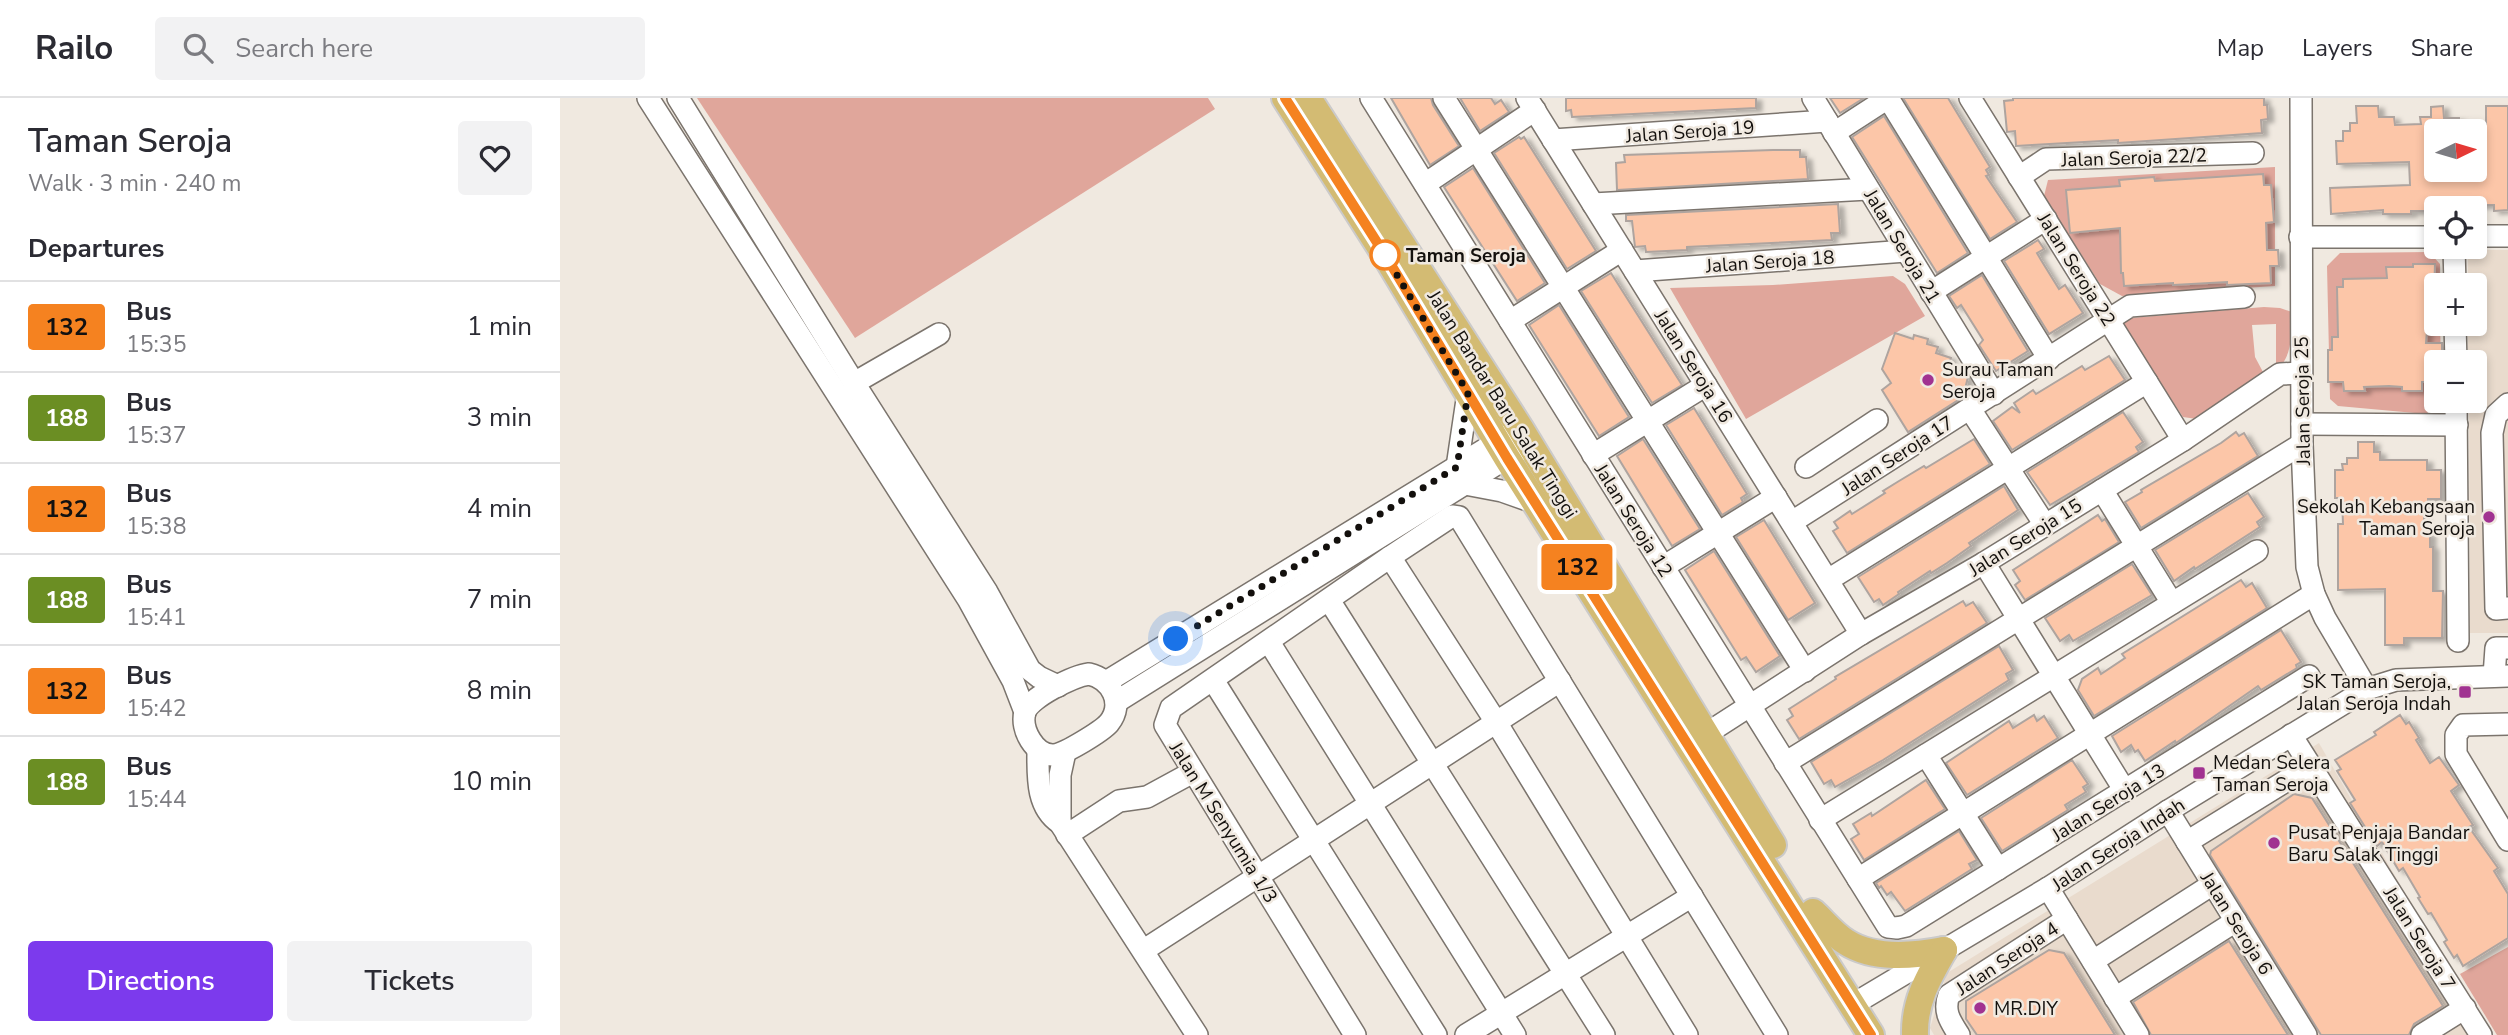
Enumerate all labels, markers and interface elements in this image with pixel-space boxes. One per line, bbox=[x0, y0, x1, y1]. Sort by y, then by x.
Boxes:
search box bbox=[155, 17, 645, 80]
text: Railo bbox=[35, 26, 113, 71]
icon: search bbox=[179, 29, 217, 67]
text: Search here bbox=[235, 31, 373, 66]
text: Map bbox=[2217, 32, 2264, 64]
text: Layers bbox=[2302, 32, 2373, 64]
text: Share bbox=[2411, 32, 2473, 64]
street label: Jalan Seroja 19 bbox=[1624, 115, 1755, 150]
text: Taman Seroja bbox=[28, 119, 232, 164]
north arrow bbox=[2424, 119, 2487, 182]
map controls bbox=[2424, 119, 2487, 413]
button: heart bbox=[458, 121, 532, 195]
street label: Jalan Seroja 22/2 bbox=[2060, 142, 2207, 174]
text: Walk · 3 min · 240 m bbox=[28, 168, 241, 199]
street label: Jalan Seroja 21 bbox=[1857, 184, 1946, 308]
button: locate bbox=[2424, 196, 2487, 259]
street label: Jalan Seroja 22 bbox=[2030, 207, 2121, 331]
text: Departures bbox=[28, 231, 164, 266]
marker: Taman Seroja bbox=[1370, 240, 1400, 270]
place label: Taman Seroja bbox=[1406, 243, 1526, 269]
street label: Jalan Seroja 18 bbox=[1704, 245, 1835, 280]
button: + bbox=[2424, 273, 2487, 336]
street label: Jalan Bandar Baru Salak Tinggi bbox=[1421, 285, 1583, 524]
text: Bus bbox=[126, 294, 172, 329]
street label: Jalan Seroja 16 bbox=[1647, 304, 1738, 428]
text: 1 min bbox=[467, 309, 532, 344]
text: 132 bbox=[45, 311, 88, 343]
text: 15:35 bbox=[126, 329, 186, 360]
street label: Jalan Seroja 25 bbox=[2289, 336, 2317, 467]
button: − bbox=[2424, 350, 2487, 413]
place label: Surau Taman Seroja bbox=[1942, 357, 2054, 405]
marker: Surau Taman Seroja bbox=[1920, 372, 1936, 388]
text: Bus bbox=[126, 385, 172, 420]
text: 3 min bbox=[467, 400, 532, 435]
text: 188 bbox=[45, 402, 88, 434]
street label: Jalan Seroja 17 bbox=[1836, 410, 1959, 502]
text: 15:37 bbox=[126, 420, 186, 451]
street label: Jalan Seroja 12 bbox=[1587, 458, 1678, 582]
text: Bus bbox=[126, 476, 172, 511]
text: 4 min bbox=[467, 491, 532, 526]
text: 132 bbox=[45, 493, 88, 525]
street label: Jalan Seroja 15 bbox=[1963, 493, 2087, 584]
place label: Sekolah Kebangsaan Taman Seroja bbox=[2297, 494, 2475, 542]
marker: Sekolah Kebangsaan Taman Seroja bbox=[2481, 509, 2497, 525]
text: 15:38 bbox=[126, 511, 186, 542]
line badge: 132 bbox=[1537, 544, 1617, 590]
text: 132 bbox=[1555, 551, 1599, 583]
text: Bus bbox=[126, 567, 172, 602]
text: 7 min bbox=[467, 582, 532, 617]
text: 188 bbox=[45, 584, 88, 616]
text: 15:41 bbox=[126, 602, 186, 633]
your location bbox=[1158, 621, 1193, 656]
text: Bus bbox=[126, 658, 172, 693]
place label: SK Taman Seroja, Jalan Seroja Indah bbox=[2296, 669, 2451, 717]
text: 8 min bbox=[467, 673, 532, 708]
text: 132 bbox=[45, 675, 88, 707]
marker: SK Taman Seroja, Jalan Seroja Indah bbox=[2457, 684, 2473, 700]
text: 15:42 bbox=[126, 693, 186, 724]
street label: Jalan M Senyumia 1/3 bbox=[1162, 736, 1283, 908]
text: Bus bbox=[126, 749, 172, 784]
place label: Medan Selera Taman Seroja bbox=[2213, 750, 2330, 798]
street label: Jalan Seroja 13 bbox=[2046, 758, 2170, 849]
text: 10 min bbox=[451, 764, 532, 799]
marker: Medan Selera Taman Seroja bbox=[2191, 765, 2207, 781]
text: 188 bbox=[45, 766, 88, 798]
text: 15:44 bbox=[126, 784, 186, 815]
street label: Jalan Seroja Indah bbox=[2046, 792, 2190, 898]
place label: Pusat Penjaja Bandar Baru Salak Tinggi bbox=[2288, 820, 2470, 868]
marker: Pusat Penjaja Bandar Baru Salak Tinggi bbox=[2266, 835, 2282, 851]
street label: Jalan Seroja 6 bbox=[2193, 866, 2278, 980]
street label: Jalan Seroja 7 bbox=[2376, 881, 2461, 995]
street label: Jalan Seroja 4 bbox=[1950, 916, 2064, 1002]
button: Directions bbox=[28, 941, 273, 1021]
button: Tickets bbox=[287, 941, 532, 1021]
place label: MR.DIY bbox=[1994, 996, 2058, 1022]
marker: MR.DIY bbox=[1972, 1000, 1988, 1016]

